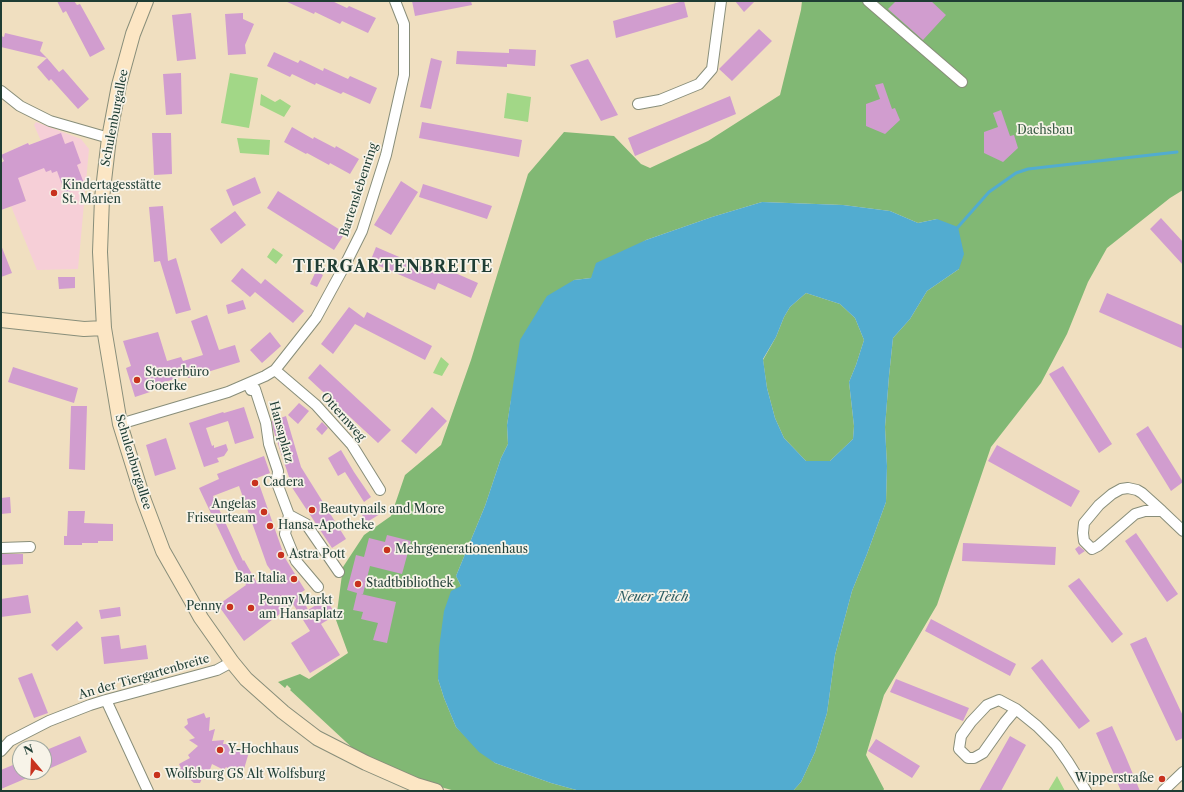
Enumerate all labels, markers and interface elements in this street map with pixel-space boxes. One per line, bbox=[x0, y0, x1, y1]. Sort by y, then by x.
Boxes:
street label: Schulenburgallee bbox=[98, 68, 132, 168]
park label: Dachsbau bbox=[1017, 124, 1073, 138]
street label: Bartenslebenring bbox=[337, 141, 381, 239]
place label: Kindertagesstätte St. Marien bbox=[62, 179, 161, 207]
marker: Kindertagesstätte St. Marien bbox=[49, 188, 59, 198]
district label: TIERGARTENBREITE bbox=[293, 257, 493, 277]
place label: Steuerbüro Goerke bbox=[145, 366, 209, 394]
marker: Steuerbüro Goerke bbox=[132, 375, 142, 385]
street label: Otternweg bbox=[318, 390, 368, 444]
street label: Hansaplatz bbox=[266, 400, 296, 464]
street label: Schulenburgallee bbox=[112, 413, 154, 511]
place label: Cadera bbox=[263, 476, 304, 490]
marker: Cadera bbox=[250, 478, 260, 488]
place label: Angelas Friseurteam bbox=[187, 498, 256, 526]
place label: Beautynails and More bbox=[320, 503, 444, 517]
marker: Beautynails and More bbox=[307, 505, 317, 515]
marker: Angelas Friseurteam bbox=[259, 507, 269, 517]
place label: Hansa-Apotheke bbox=[278, 519, 374, 533]
marker: Hansa-Apotheke bbox=[265, 521, 275, 531]
place label: Mehrgenerationenhaus bbox=[395, 543, 528, 557]
marker: Mehrgenerationenhaus bbox=[382, 545, 392, 555]
place label: Astra Pott bbox=[289, 548, 345, 562]
marker: Astra Pott bbox=[276, 550, 286, 560]
place label: Bar Italia bbox=[235, 572, 286, 586]
marker: Bar Italia bbox=[289, 574, 299, 584]
place label: Stadtbibliothek bbox=[366, 577, 453, 591]
marker: Stadtbibliothek bbox=[353, 579, 363, 589]
water label: Neuer Teich bbox=[617, 589, 689, 605]
place label: Penny Markt am Hansaplatz bbox=[259, 594, 343, 622]
place label: Penny bbox=[186, 600, 222, 614]
marker: Penny bbox=[225, 602, 235, 612]
marker: Penny Markt am Hansaplatz bbox=[246, 603, 256, 613]
street label: An der Tiergartenbreite bbox=[77, 651, 211, 703]
north arrow bbox=[12, 740, 52, 780]
text: N bbox=[22, 741, 35, 758]
place label: Y-Hochhaus bbox=[228, 743, 299, 757]
marker: Y-Hochhaus bbox=[215, 745, 225, 755]
place label: Wolfsburg GS Alt Wolfsburg bbox=[165, 768, 325, 782]
marker: Wolfsburg GS Alt Wolfsburg bbox=[152, 770, 162, 780]
place label: Wipperstraße bbox=[1075, 772, 1154, 786]
marker: Wipperstraße bbox=[1157, 774, 1167, 784]

